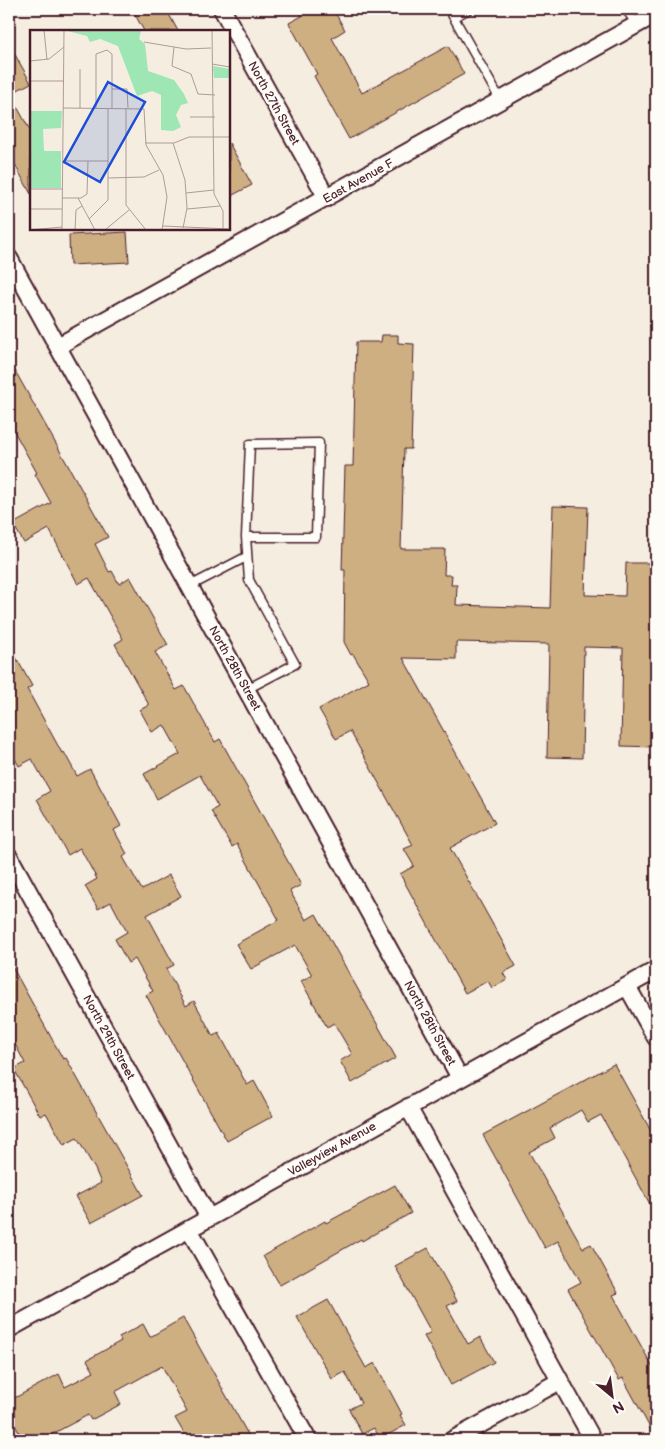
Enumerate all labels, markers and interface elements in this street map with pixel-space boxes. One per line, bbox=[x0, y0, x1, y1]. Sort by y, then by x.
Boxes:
inset map bbox=[30, 30, 230, 230]
street label: North 27th Street bbox=[244, 59, 303, 148]
street label: East Avenue F bbox=[320, 156, 397, 207]
street label: North 28th Street bbox=[205, 623, 264, 713]
street label: North 28th Street bbox=[400, 978, 459, 1068]
street label: North 29th Street bbox=[79, 992, 138, 1082]
street label: Valleyview Avenue bbox=[286, 1119, 379, 1180]
north arrow bbox=[588, 1372, 638, 1422]
text: N bbox=[609, 1397, 627, 1417]

